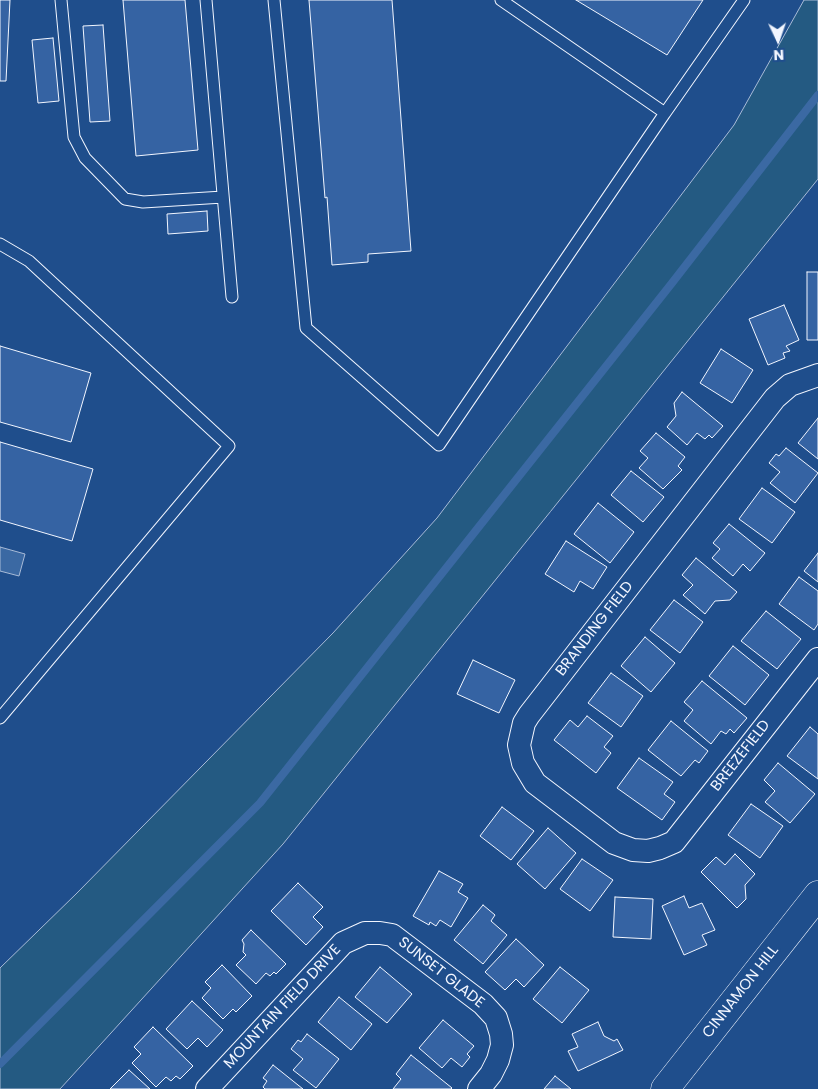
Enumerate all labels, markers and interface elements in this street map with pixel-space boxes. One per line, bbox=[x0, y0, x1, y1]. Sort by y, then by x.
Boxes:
north arrow bbox=[753, 15, 803, 65]
text: N bbox=[773, 45, 785, 65]
street label: BRANDING FIELD bbox=[552, 578, 638, 680]
street label: BREEZEFIELD bbox=[708, 717, 774, 795]
street label: SUNSET GLADE bbox=[394, 934, 488, 1012]
street label: MOUNTAIN FIELD DRIVE bbox=[221, 941, 345, 1073]
street label: CINNAMON HILL bbox=[699, 942, 783, 1042]

